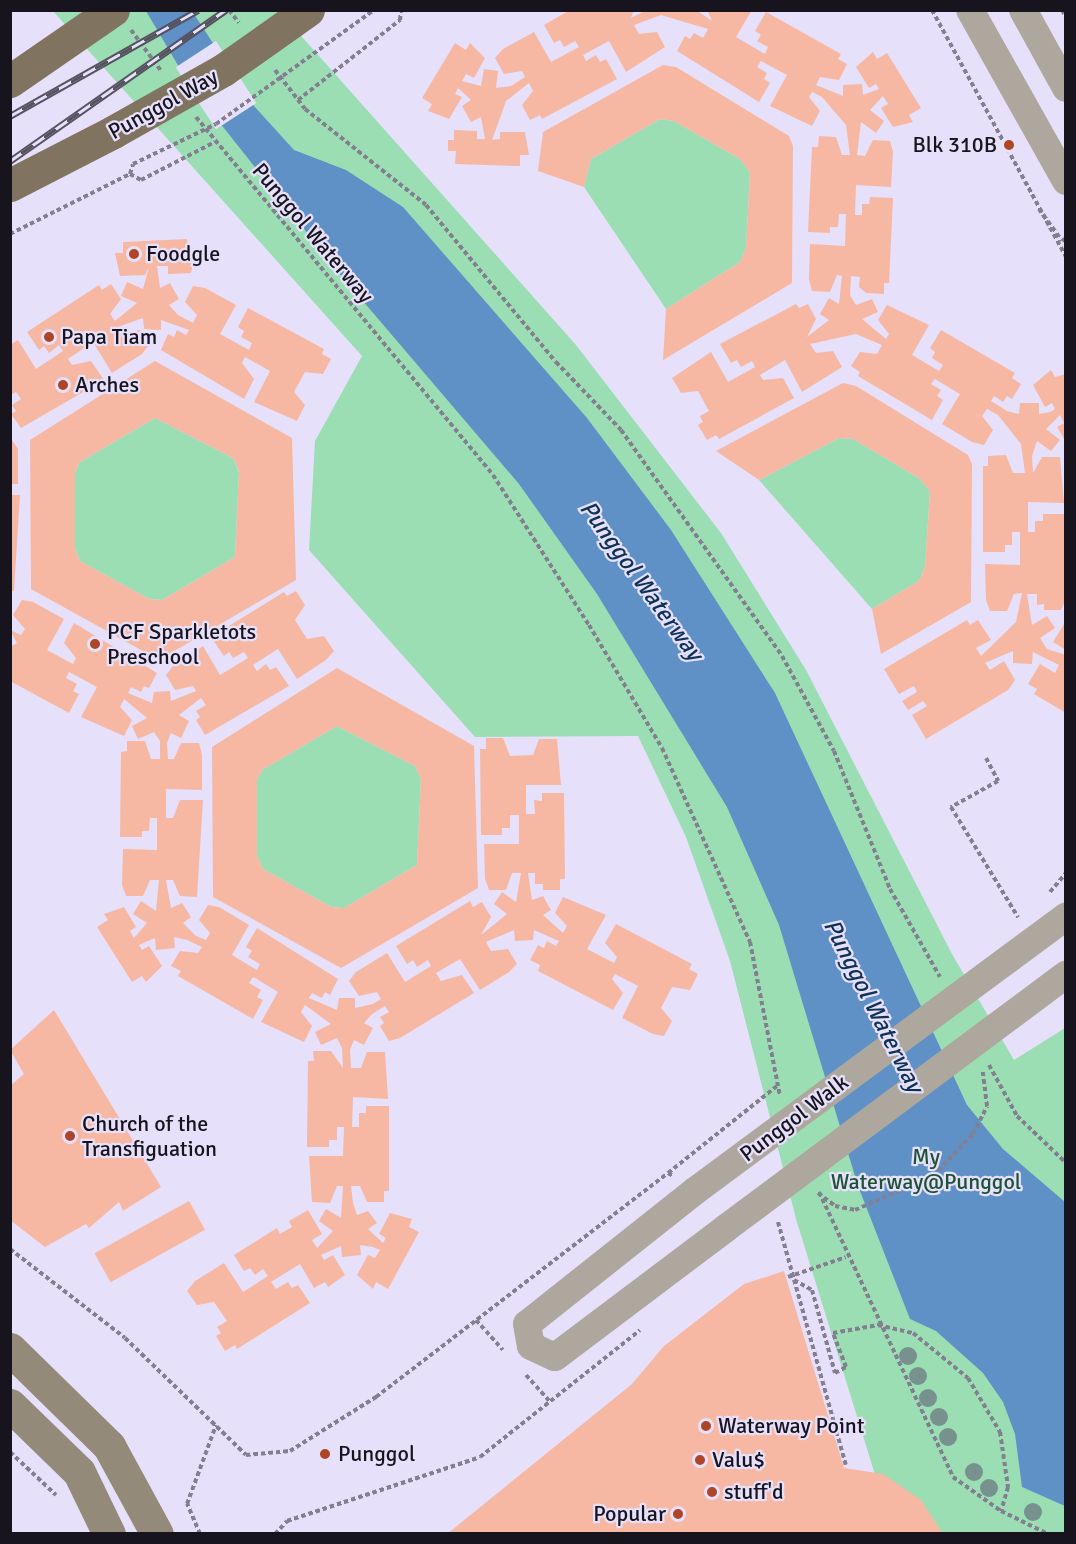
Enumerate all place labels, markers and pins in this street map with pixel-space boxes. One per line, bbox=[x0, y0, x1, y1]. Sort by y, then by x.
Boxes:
place label: Blk 310B bbox=[912, 132, 997, 158]
marker: Blk 310B bbox=[1002, 138, 1016, 152]
place label: Foodgle bbox=[146, 241, 220, 267]
marker: Foodgle bbox=[127, 247, 141, 261]
place label: Papa Tiam bbox=[61, 324, 157, 350]
marker: Papa Tiam bbox=[42, 330, 56, 344]
place label: Arches bbox=[75, 372, 139, 398]
marker: Arches bbox=[56, 378, 70, 392]
place label: PCF Sparkletots Preschool bbox=[107, 618, 256, 670]
marker: PCF Sparkletots Preschool bbox=[88, 637, 102, 651]
place label: Church of the Transfiguation bbox=[82, 1110, 217, 1162]
marker: Church of the Transfiguation bbox=[63, 1129, 77, 1143]
place label: Waterway Point bbox=[718, 1413, 865, 1439]
marker: Waterway Point bbox=[699, 1419, 713, 1433]
place label: Punggol bbox=[338, 1441, 415, 1467]
marker: Punggol bbox=[316, 1445, 334, 1463]
place label: Valu$ bbox=[712, 1447, 765, 1473]
marker: Valu$ bbox=[693, 1453, 707, 1467]
place label: stuff'd bbox=[724, 1479, 784, 1505]
marker: stuff'd bbox=[705, 1485, 719, 1499]
place label: Popular bbox=[593, 1501, 666, 1527]
marker: Popular bbox=[671, 1507, 685, 1521]

